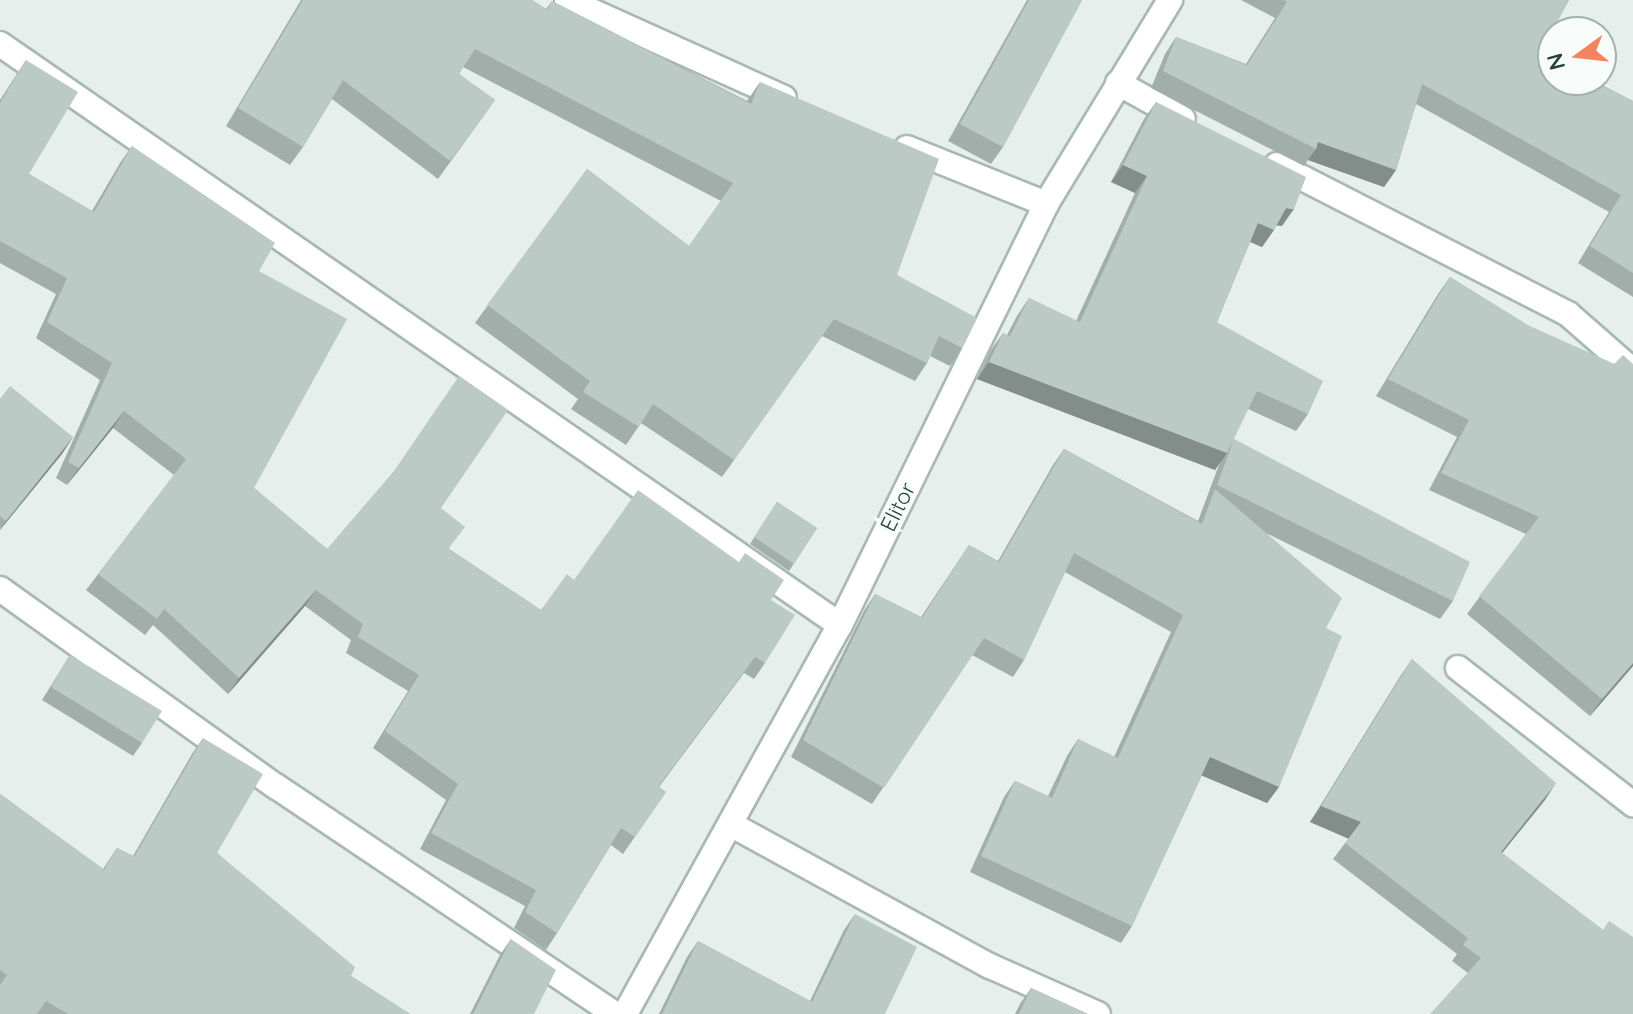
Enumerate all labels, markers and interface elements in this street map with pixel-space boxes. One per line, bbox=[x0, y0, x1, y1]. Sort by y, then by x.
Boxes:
north arrow bbox=[1537, 16, 1617, 96]
text: N bbox=[1540, 50, 1571, 73]
street label: Elitor bbox=[875, 478, 921, 536]

